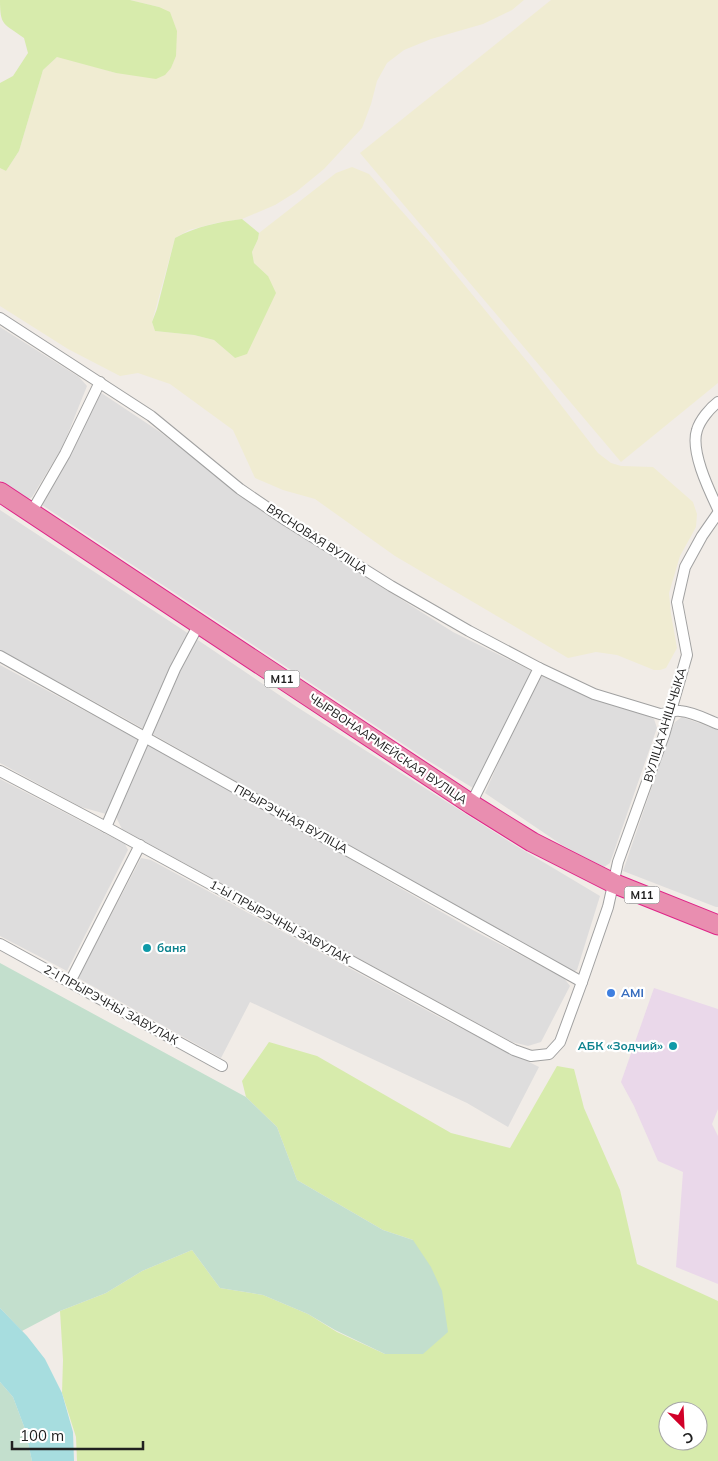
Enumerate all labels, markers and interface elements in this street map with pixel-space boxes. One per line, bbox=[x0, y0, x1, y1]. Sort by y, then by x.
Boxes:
street label: ВЯСНОВАЯ ВУЛІЦА bbox=[264, 500, 371, 577]
street label: ВУЛІЦА АНІШЧЫКА bbox=[640, 666, 689, 784]
road number: М11 bbox=[264, 671, 300, 688]
street label: ЧЫРВОНААРМЕЙСКАЯ ВУЛІЦА bbox=[306, 690, 470, 807]
street label: ПРЫРЭЧНАЯ ВУЛІЦА bbox=[232, 781, 351, 856]
street label: 1-Ы ПРЫРЭЧНЫ ЗАВУЛАК bbox=[207, 877, 353, 967]
road number: М11 bbox=[624, 886, 660, 904]
place label: баня bbox=[157, 940, 186, 955]
marker: баня bbox=[141, 942, 153, 954]
street label: 2-І ПРЫРЭЧНЫ ЗАВУЛАК bbox=[41, 961, 181, 1048]
place label: AMI bbox=[621, 985, 644, 1000]
marker: AMI bbox=[605, 987, 617, 999]
place label: АБК «Зодчий» bbox=[578, 1038, 663, 1053]
marker: АБК «Зодчий» bbox=[667, 1040, 679, 1052]
north arrow bbox=[658, 1401, 708, 1451]
scale bar bbox=[12, 1418, 144, 1450]
text: 100 m bbox=[20, 1426, 64, 1445]
text: С bbox=[680, 1428, 696, 1448]

